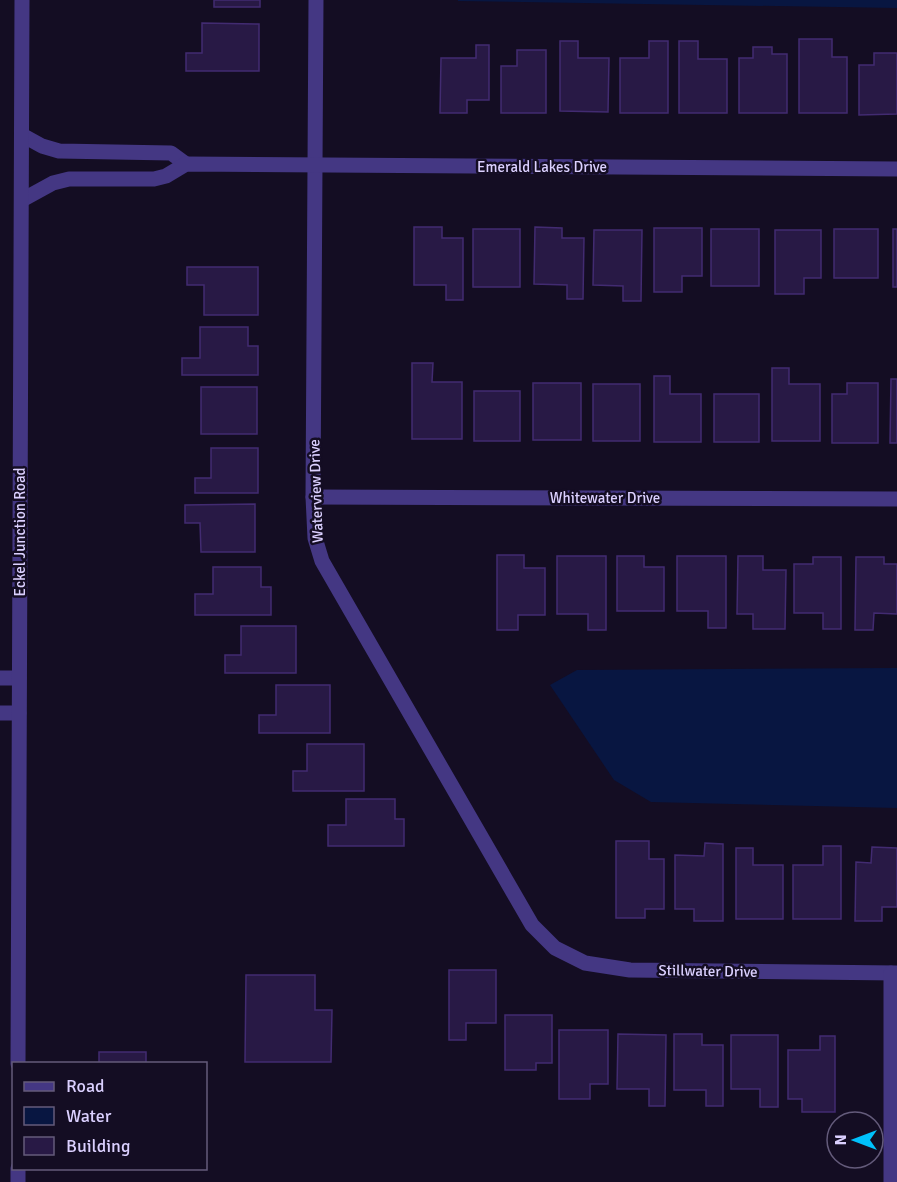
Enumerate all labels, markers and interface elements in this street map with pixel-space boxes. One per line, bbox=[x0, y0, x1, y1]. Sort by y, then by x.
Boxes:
street label: Emerald Lakes Drive bbox=[477, 158, 607, 176]
street label: Waterview Drive bbox=[305, 439, 327, 543]
street label: Eckel Junction Road bbox=[11, 468, 29, 596]
street label: Whitewater Drive bbox=[550, 489, 660, 507]
street label: Stillwater Drive bbox=[658, 961, 758, 981]
legend bbox=[12, 1062, 207, 1170]
text: Road bbox=[66, 1075, 105, 1097]
text: Water bbox=[66, 1105, 112, 1127]
north arrow bbox=[825, 1110, 885, 1170]
text: N bbox=[831, 1134, 851, 1146]
text: Building bbox=[66, 1135, 130, 1157]

